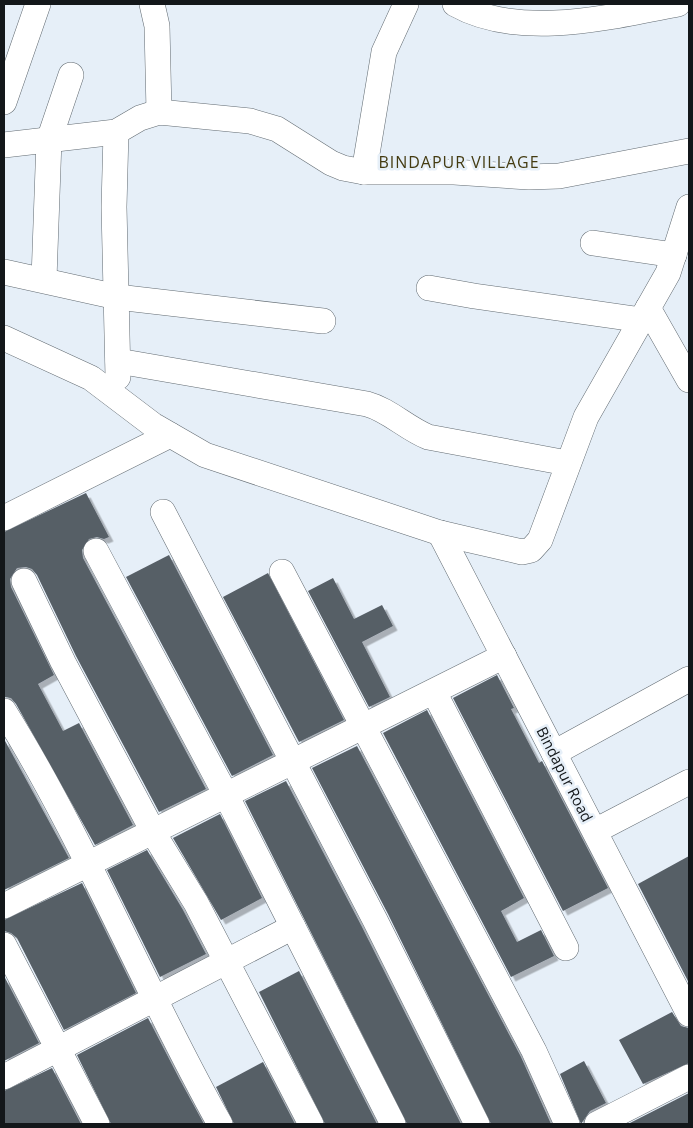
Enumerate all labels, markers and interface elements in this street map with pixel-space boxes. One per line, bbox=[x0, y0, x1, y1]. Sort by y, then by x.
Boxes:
district label: BINDAPUR VILLAGE bbox=[378, 151, 540, 173]
street label: Bindapur Road bbox=[532, 723, 598, 825]

